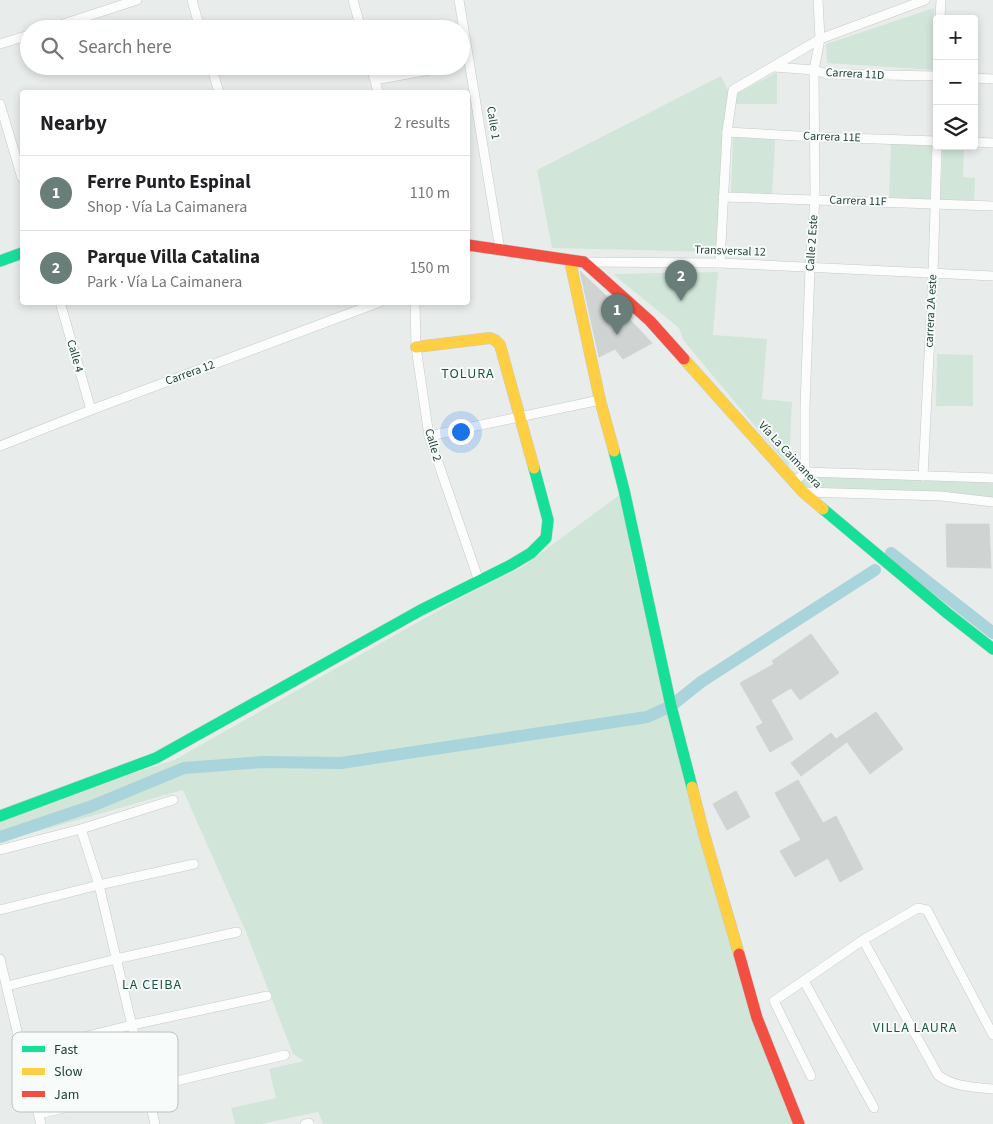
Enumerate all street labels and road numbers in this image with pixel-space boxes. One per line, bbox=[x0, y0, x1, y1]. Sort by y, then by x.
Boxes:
street label: Carrera 11D bbox=[825, 64, 885, 84]
street label: Calle 1 bbox=[482, 105, 504, 141]
street label: Carrera 11E bbox=[803, 127, 861, 147]
street label: Carrera 11F bbox=[829, 192, 887, 210]
street label: Calle 2 Este bbox=[802, 214, 822, 272]
street label: Transversal 12 bbox=[694, 241, 766, 261]
street label: carrera 2A este bbox=[921, 274, 941, 348]
street label: Calle 4 bbox=[62, 338, 88, 374]
street label: Carrera 12 bbox=[163, 356, 217, 390]
street label: Vía La Caimanera bbox=[754, 418, 826, 492]
street label: Calle 2 bbox=[420, 427, 446, 463]

